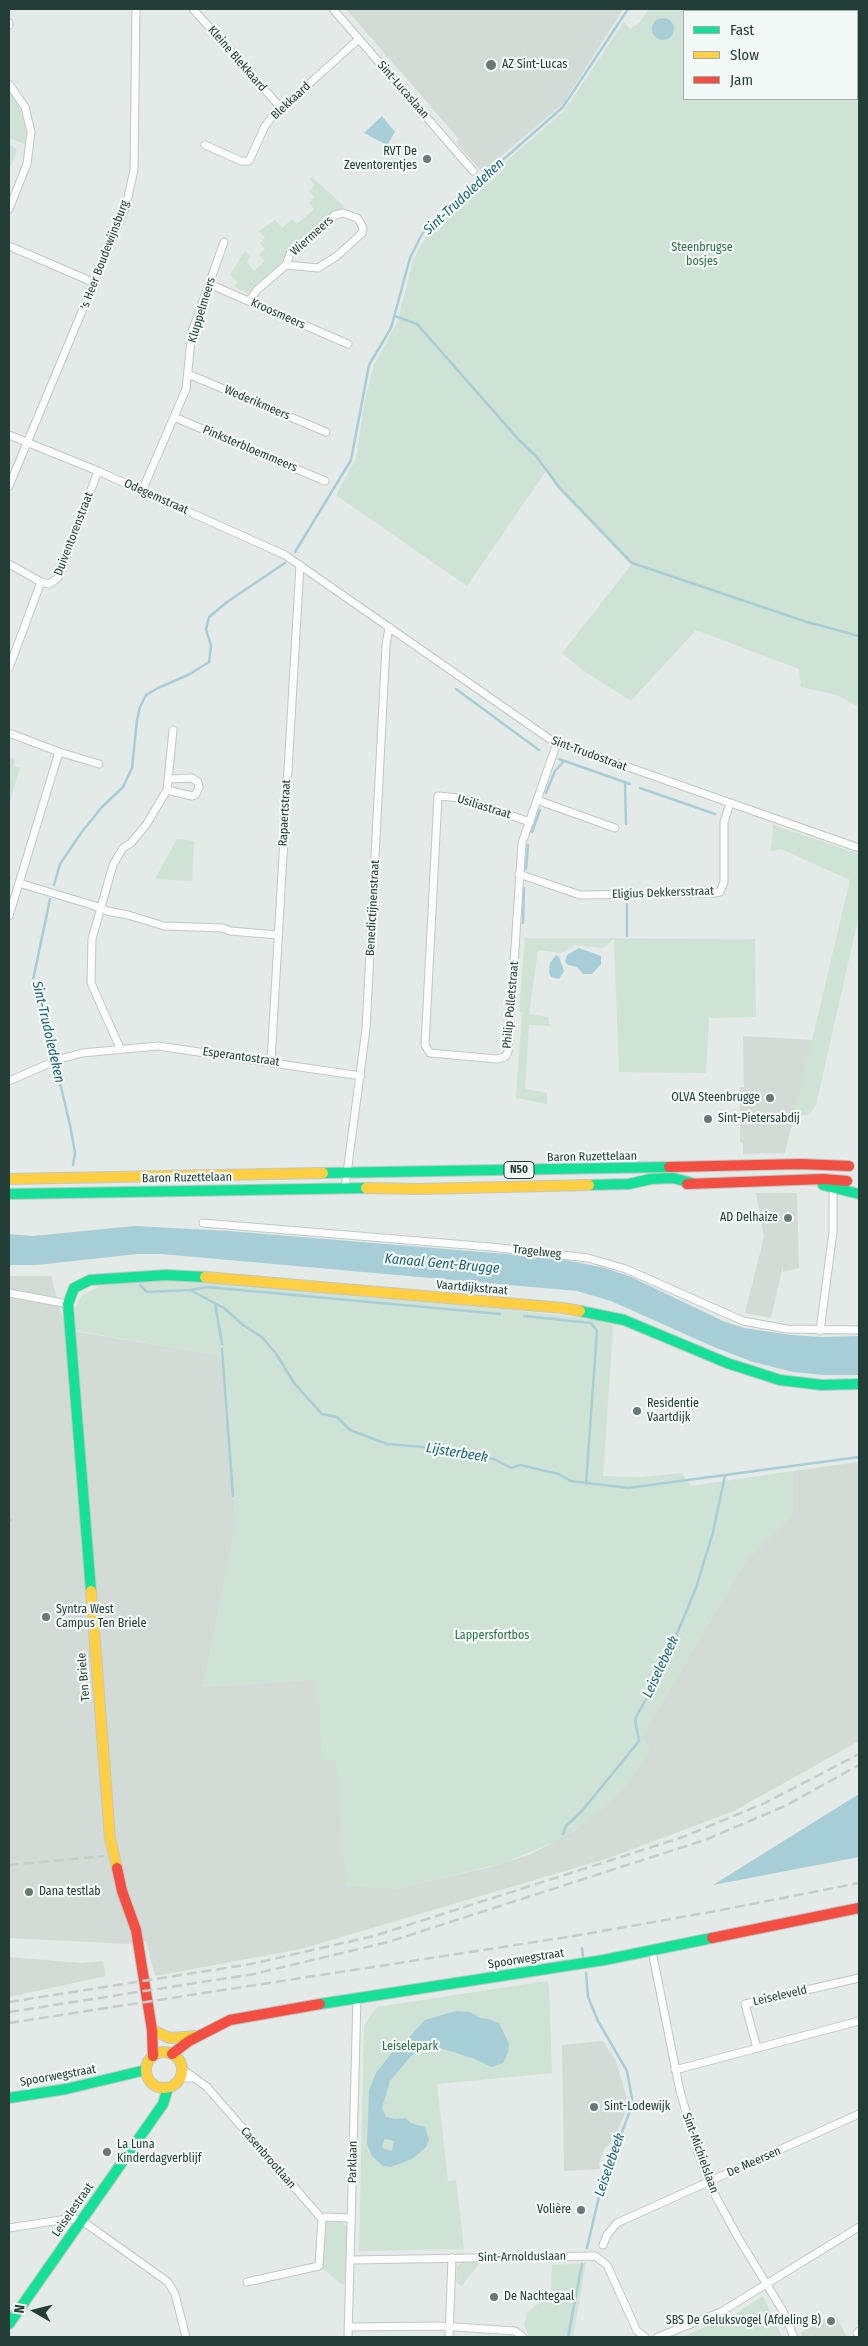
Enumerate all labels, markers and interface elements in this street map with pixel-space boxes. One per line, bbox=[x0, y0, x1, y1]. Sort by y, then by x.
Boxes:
legend bbox=[683, 10, 858, 100]
text: Fast bbox=[730, 21, 754, 39]
street label: Kleine Blekkaard bbox=[205, 23, 269, 95]
text: Slow bbox=[730, 46, 759, 64]
street label: Sint-Lucaslaan bbox=[374, 58, 432, 122]
marker: AZ Sint-Lucas bbox=[484, 58, 498, 72]
place label: AZ Sint-Lucas bbox=[502, 58, 567, 72]
text: Jam bbox=[730, 71, 753, 89]
street label: Blekkaard bbox=[268, 79, 314, 123]
place label: RVT De Zeventorentjes bbox=[344, 145, 417, 173]
marker: RVT De Zeventorentjes bbox=[421, 153, 433, 165]
water label: Sint-Trudoledeken bbox=[420, 155, 508, 239]
street label: 's Heer Boudewijnsburg bbox=[78, 198, 132, 312]
street label: Wiermeers bbox=[288, 213, 336, 259]
park label: Steenbrugse bosjes bbox=[671, 241, 733, 269]
street label: Kluppelmeers bbox=[185, 275, 219, 345]
street label: Kroosmeers bbox=[248, 296, 308, 332]
street label: Wederikmeers bbox=[222, 383, 292, 423]
street label: Pinksterbloemmeers bbox=[201, 423, 299, 475]
street label: Odegemstraat bbox=[122, 476, 190, 518]
street label: Duiventorenstraat bbox=[51, 490, 97, 578]
street label: Sint-Trudostraat bbox=[549, 734, 629, 774]
street label: Rapaertstraat bbox=[276, 779, 294, 847]
street label: Usiliastraat bbox=[455, 792, 513, 822]
street label: Benedictijnenstraat bbox=[363, 860, 383, 956]
street label: Eligius Dekkersstraat bbox=[612, 884, 714, 902]
street label: Philip Polletstraat bbox=[500, 961, 522, 1049]
water label: Sint-Trudoledeken bbox=[28, 979, 68, 1085]
street label: Esperantostraat bbox=[202, 1044, 280, 1070]
place label: OLVA Steenbrugge bbox=[671, 1091, 760, 1105]
marker: OLVA Steenbrugge bbox=[764, 1092, 776, 1104]
place label: Sint-Pietersabdij bbox=[718, 1112, 800, 1126]
marker: Sint-Pietersabdij bbox=[702, 1113, 714, 1125]
street label: Baron Ruzettelaan bbox=[547, 1149, 637, 1165]
road number: N50 bbox=[504, 1162, 534, 1178]
street label: Baron Ruzettelaan bbox=[142, 1170, 232, 1186]
place label: AD Delhaize bbox=[720, 1211, 778, 1225]
marker: AD Delhaize bbox=[782, 1212, 794, 1224]
street label: Tragelweg bbox=[512, 1242, 562, 1262]
water label: Kanaal Gent-Brugge bbox=[384, 1251, 500, 1277]
street label: Vaartdijkstraat bbox=[436, 1278, 508, 1298]
place label: Residentie Vaartdijk bbox=[647, 1397, 699, 1425]
marker: Residentie Vaartdijk bbox=[631, 1405, 643, 1417]
water label: Lijsterbeek bbox=[425, 1440, 489, 1466]
place label: Syntra West Campus Ten Briele bbox=[56, 1603, 146, 1631]
marker: Syntra West Campus Ten Briele bbox=[40, 1611, 52, 1623]
park label: Lappersfortbos bbox=[455, 1629, 529, 1643]
water label: Leiselebeek bbox=[639, 1633, 683, 1701]
street label: Ten Briele bbox=[75, 1652, 93, 1702]
place label: Dana testlab bbox=[39, 1885, 101, 1899]
marker: Dana testlab bbox=[23, 1886, 35, 1898]
street label: Spoorwegstraat bbox=[487, 1946, 565, 1972]
street label: Leiseleveld bbox=[752, 1983, 808, 2009]
park label: Leiselepark bbox=[382, 2040, 438, 2054]
street label: Spoorwegstraat bbox=[19, 2062, 97, 2090]
place label: Sint-Lodewijk bbox=[604, 2100, 670, 2114]
marker: Sint-Lodewijk bbox=[588, 2101, 600, 2113]
street label: Sint-Michielslaan bbox=[679, 2111, 721, 2195]
street label: Casenbrootlaan bbox=[237, 2124, 299, 2192]
water label: Leiselebeek bbox=[591, 2131, 629, 2199]
place label: La Luna Kinderdagverblijf bbox=[117, 2138, 201, 2166]
street label: Parklaan bbox=[345, 2141, 361, 2183]
street label: De Meersen bbox=[725, 2144, 783, 2180]
marker: La Luna Kinderdagverblijf bbox=[101, 2146, 113, 2158]
street label: Leiselestraat bbox=[49, 2180, 97, 2240]
place label: Volière bbox=[537, 2203, 571, 2217]
marker: Volière bbox=[575, 2204, 587, 2216]
street label: Sint-Arnolduslaan bbox=[478, 2249, 566, 2265]
north arrow bbox=[10, 2286, 60, 2336]
place label: De Nachtegaal bbox=[504, 2290, 574, 2304]
marker: De Nachtegaal bbox=[488, 2291, 500, 2303]
text: N bbox=[11, 2304, 29, 2314]
place label: SBS De Geluksvogel (Afdeling B) bbox=[666, 2314, 821, 2328]
marker: SBS De Geluksvogel (Afdeling B) bbox=[825, 2315, 837, 2327]

